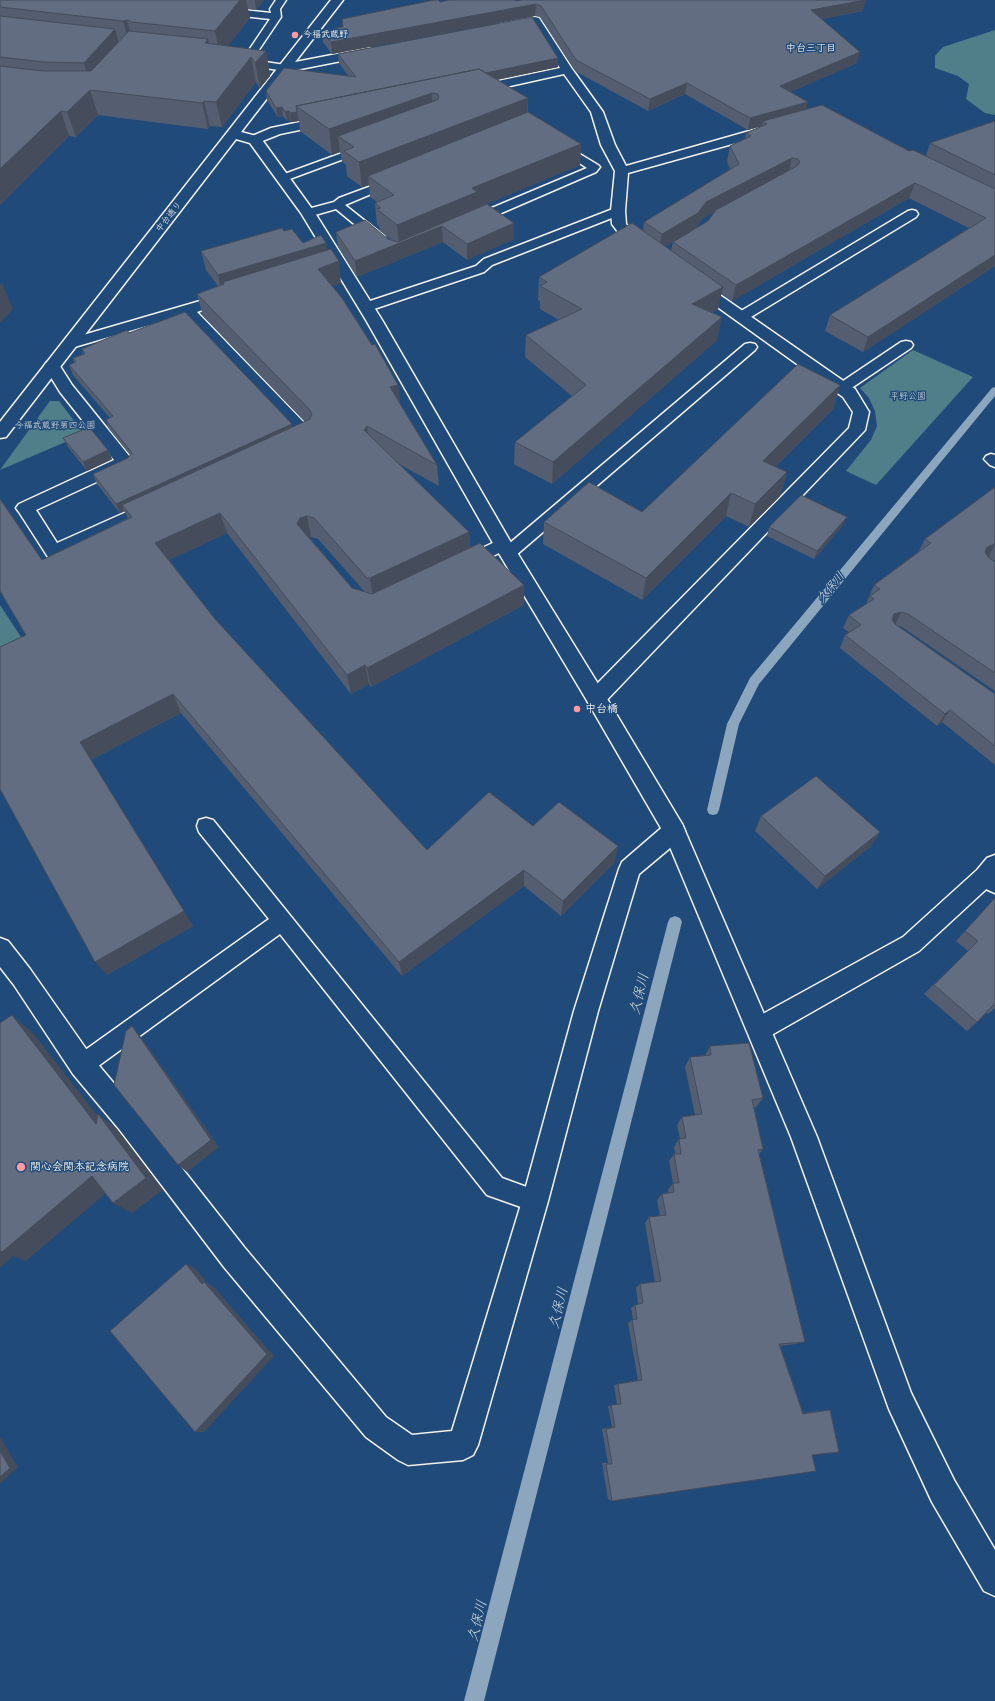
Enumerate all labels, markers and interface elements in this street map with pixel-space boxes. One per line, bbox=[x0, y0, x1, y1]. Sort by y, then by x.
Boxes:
marker: 今福武蔵野 bbox=[290, 30, 300, 40]
place label: 今福武蔵野 bbox=[303, 30, 348, 40]
district label: 中台三丁目 bbox=[786, 42, 836, 54]
street label: 中台通り bbox=[154, 199, 184, 235]
park label: 平野公園 bbox=[890, 392, 926, 402]
park label: 今福武蔵野第四公園 bbox=[15, 421, 95, 431]
water label: 久保川 bbox=[814, 570, 848, 606]
place label: 中台橋 bbox=[585, 702, 618, 716]
marker: 中台橋 bbox=[572, 704, 582, 714]
water label: 久保川 bbox=[627, 972, 653, 1016]
place label: 関心会関本記念病院 bbox=[30, 1160, 129, 1174]
marker: 関心会関本記念病院 bbox=[15, 1161, 27, 1173]
water label: 久保川 bbox=[546, 1286, 572, 1330]
water label: 久保川 bbox=[465, 1599, 491, 1643]

